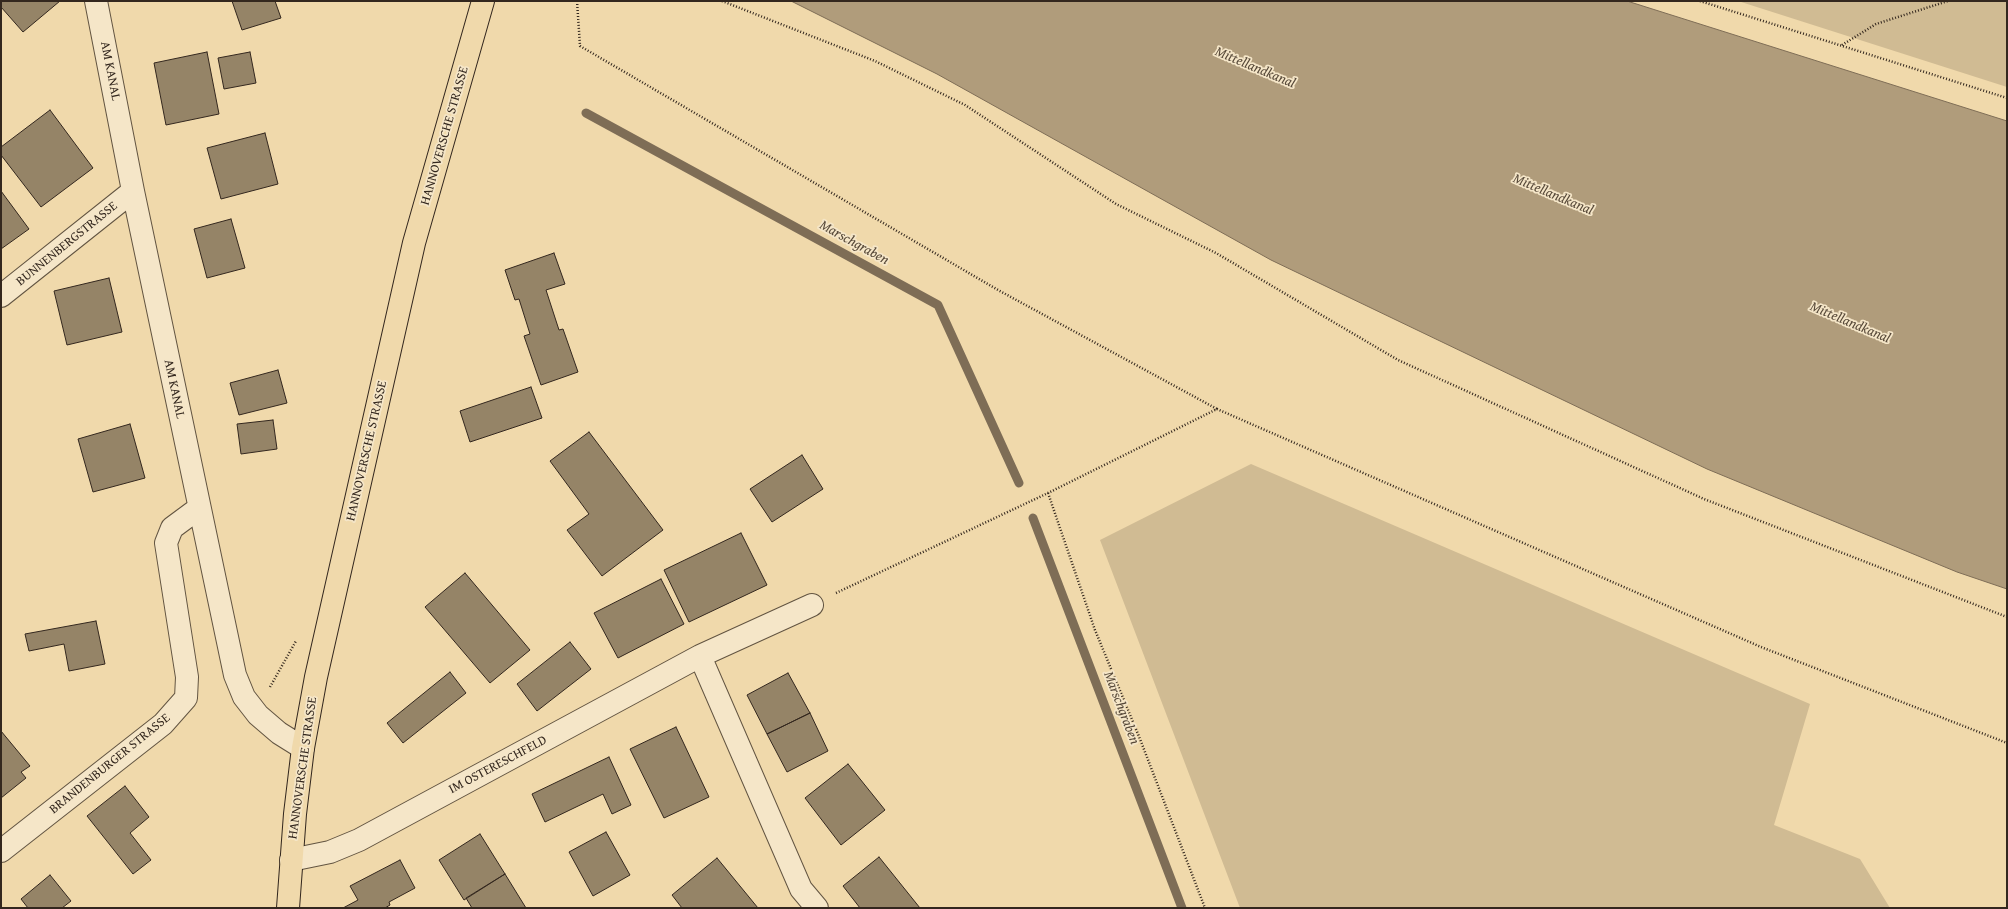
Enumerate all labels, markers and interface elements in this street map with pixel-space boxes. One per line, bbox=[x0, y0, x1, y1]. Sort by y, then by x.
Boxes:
street label: AM KANAL bbox=[97, 40, 123, 102]
water label: Mittellandkanal bbox=[1212, 44, 1298, 92]
street label: HANNOVERSCHE STRASSE bbox=[418, 65, 472, 207]
water label: Mittellandkanal bbox=[1510, 171, 1596, 219]
street label: BUNNENBERGSTRASSE bbox=[13, 198, 121, 290]
water label: Marschgraben bbox=[816, 217, 892, 269]
water label: Mittellandkanal bbox=[1807, 299, 1893, 347]
street label: AM KANAL bbox=[160, 358, 188, 420]
street label: HANNOVERSCHE STRASSE bbox=[343, 379, 391, 523]
water label: Marschgraben bbox=[1099, 669, 1143, 747]
street label: HANNOVERSCHE STRASSE bbox=[285, 696, 321, 840]
street label: BRANDENBURGER STRASSE bbox=[47, 711, 173, 817]
street label: IM OSTERESCHFELD bbox=[446, 733, 550, 797]

